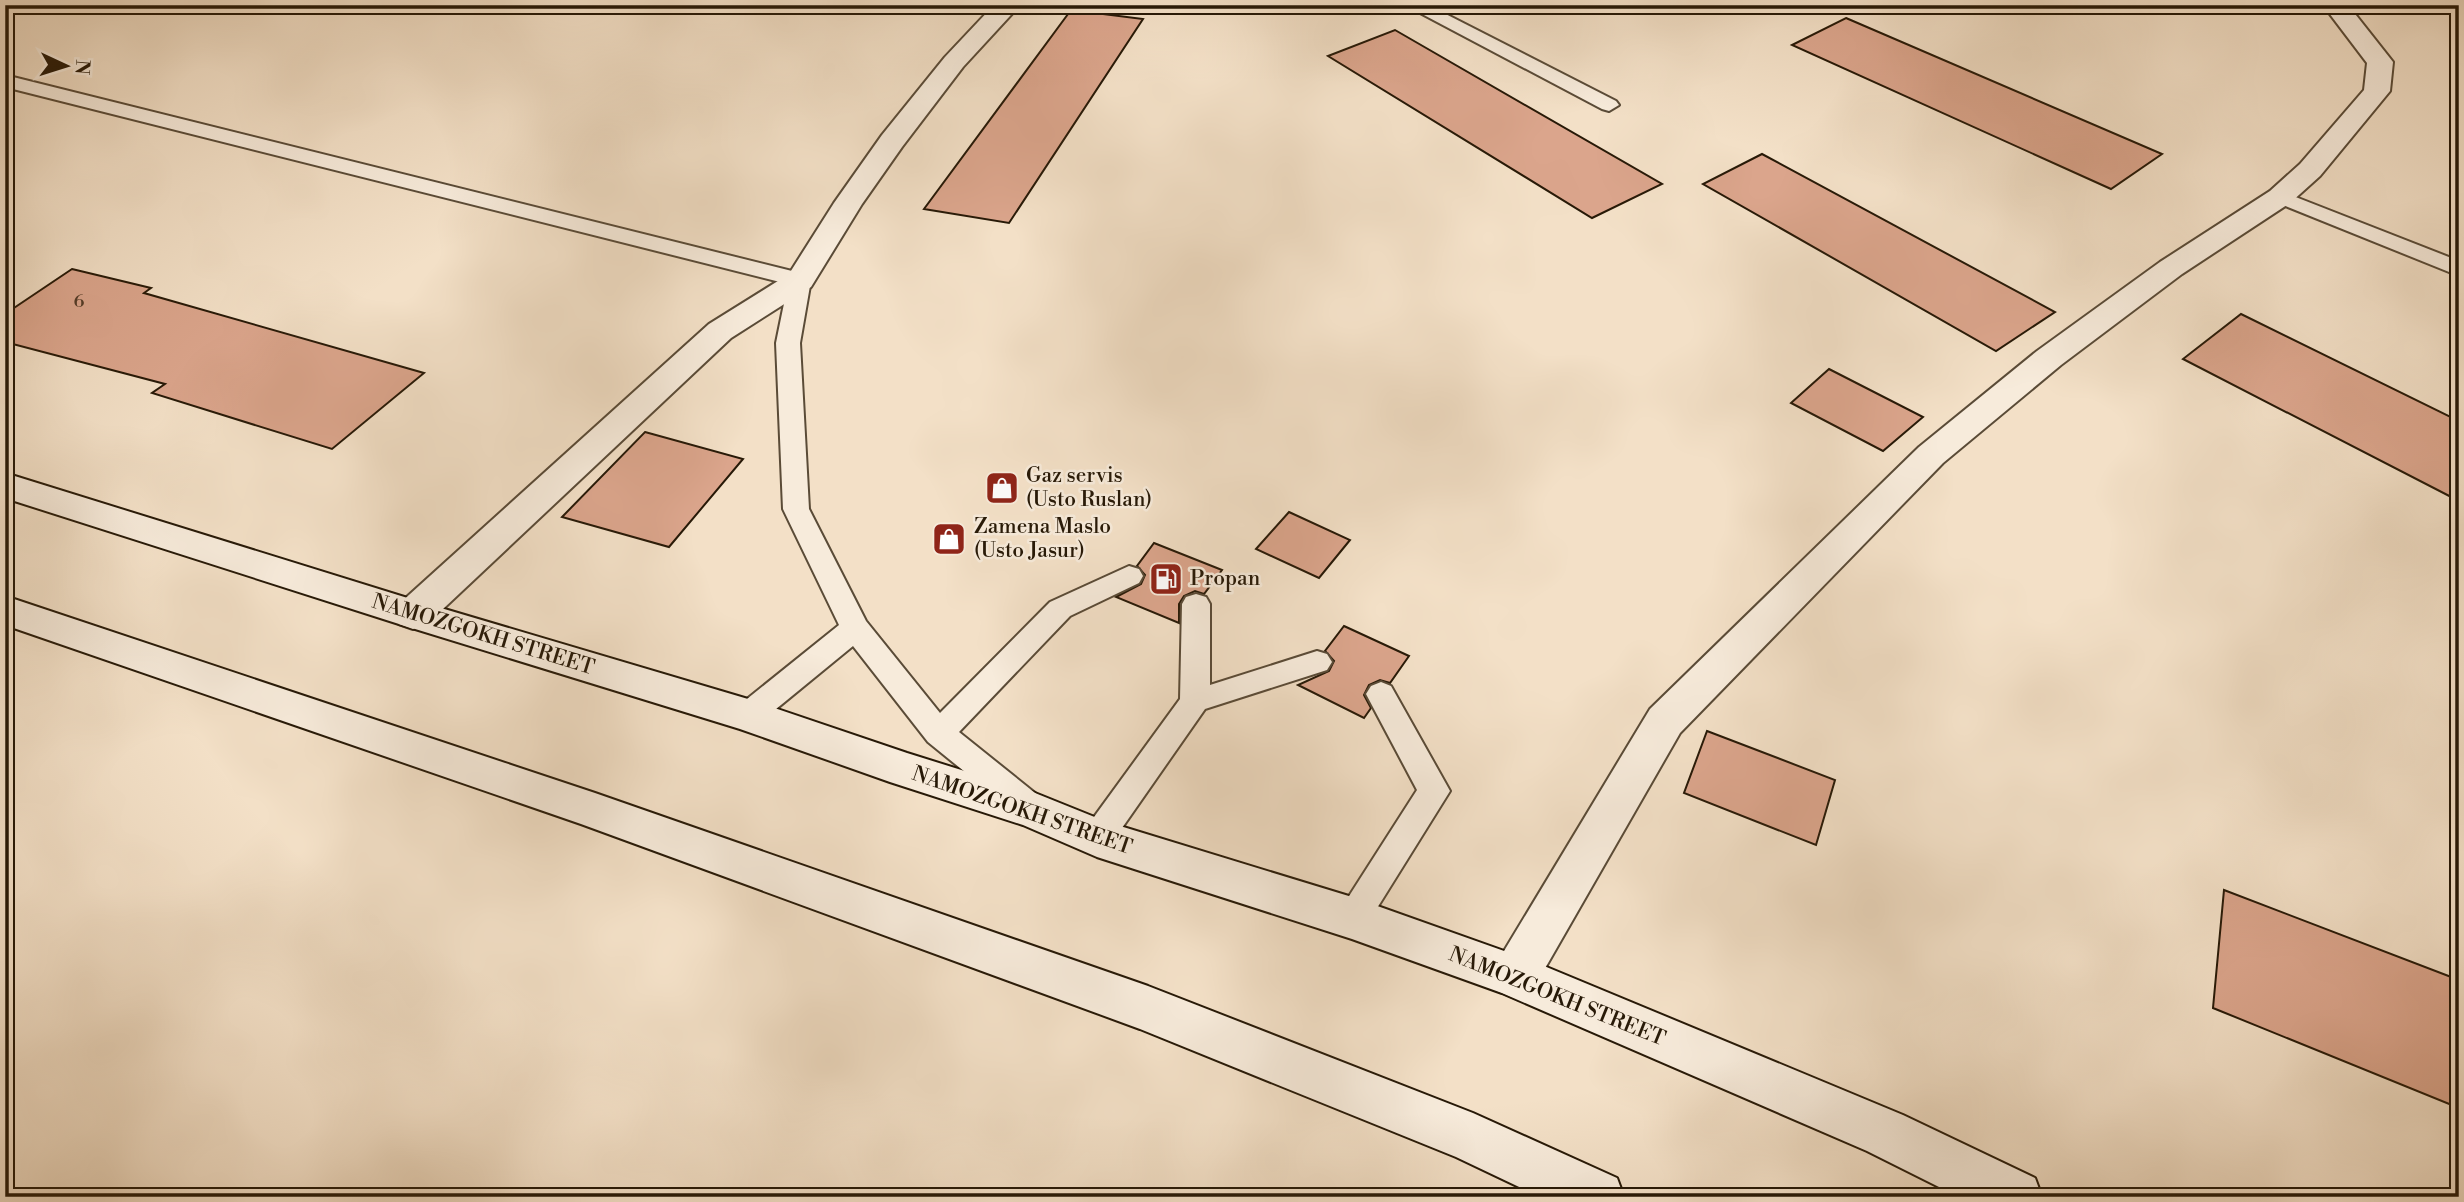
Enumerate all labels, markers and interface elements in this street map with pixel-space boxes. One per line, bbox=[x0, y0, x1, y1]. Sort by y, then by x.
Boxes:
north arrow bbox=[32, 32, 102, 102]
text: N bbox=[69, 59, 94, 75]
house number: 6 bbox=[74, 290, 85, 313]
place label: Gaz servis (Usto Ruslan) bbox=[1026, 463, 1152, 513]
shop icon: Gaz servis (Usto Ruslan) bbox=[983, 469, 1021, 507]
place label: Zamena Maslo (Usto Jasur) bbox=[974, 514, 1111, 564]
shop icon: Zamena Maslo (Usto Jasur) bbox=[930, 520, 968, 558]
fuel station icon: Propan bbox=[1147, 560, 1185, 598]
place label: Propan bbox=[1190, 566, 1261, 592]
street label: NAMOZGOKH STREET bbox=[369, 589, 598, 681]
street label: NAMOZGOKH STREET bbox=[908, 761, 1136, 861]
street label: NAMOZGOKH STREET bbox=[1445, 942, 1669, 1052]

